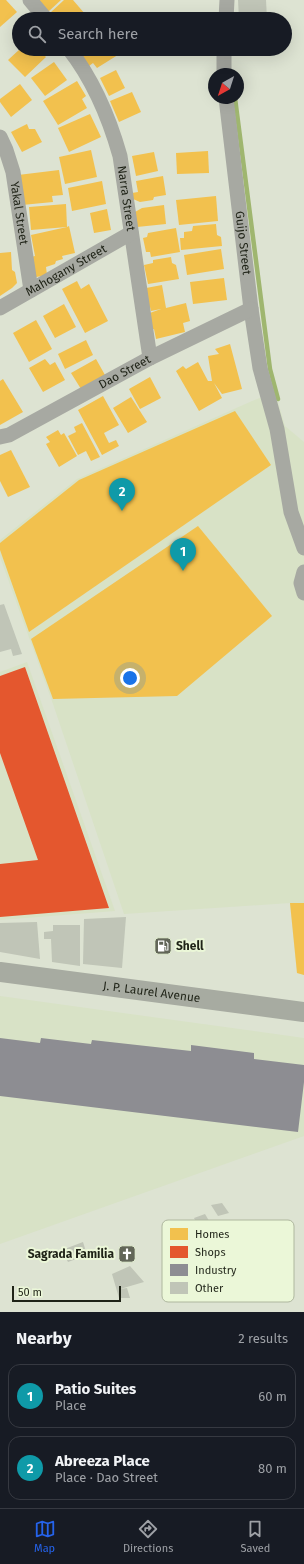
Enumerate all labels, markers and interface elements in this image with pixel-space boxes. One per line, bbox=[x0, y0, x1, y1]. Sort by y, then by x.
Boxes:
search box bbox=[12, 12, 292, 56]
icon: search bbox=[26, 23, 48, 45]
text: Search here bbox=[58, 25, 138, 43]
north arrow bbox=[208, 68, 244, 104]
street label: Narra Street bbox=[115, 165, 138, 233]
street label: Yakal Street bbox=[8, 180, 31, 246]
street label: Guijo Street bbox=[232, 210, 254, 276]
street label: Mahogany Street bbox=[23, 241, 110, 299]
street label: Dao Street bbox=[96, 352, 154, 392]
pin: 2 bbox=[109, 478, 135, 511]
pin: 1 bbox=[170, 538, 196, 571]
your location bbox=[120, 668, 140, 688]
fuel station icon: Shell bbox=[153, 936, 173, 956]
place label: Shell bbox=[176, 939, 204, 953]
street label: J. P. Laurel Avenue bbox=[102, 979, 201, 1005]
legend bbox=[162, 1220, 294, 1302]
text: Homes bbox=[195, 1228, 229, 1241]
church icon: Sagrada Familia bbox=[117, 1244, 137, 1264]
text: Shops bbox=[195, 1246, 226, 1259]
place label: Sagrada Familia bbox=[28, 1247, 114, 1261]
text: Industry bbox=[195, 1264, 237, 1277]
text: Other bbox=[195, 1282, 224, 1295]
scale bar bbox=[12, 1284, 121, 1303]
text: 50 m bbox=[18, 1286, 42, 1299]
text: Nearby bbox=[16, 1328, 71, 1349]
text: 2 results bbox=[238, 1331, 288, 1346]
text: Patio Suites bbox=[55, 1380, 136, 1398]
text: 1 bbox=[27, 1389, 33, 1404]
text: 60 m bbox=[258, 1389, 287, 1404]
text: Place bbox=[55, 1398, 86, 1413]
text: Abreeza Place bbox=[55, 1452, 150, 1470]
text: 2 bbox=[27, 1461, 33, 1476]
text: 80 m bbox=[258, 1461, 287, 1476]
text: Place · Dao Street bbox=[55, 1470, 158, 1485]
tab: Map bbox=[34, 1518, 56, 1555]
tab: Directions bbox=[123, 1518, 173, 1555]
tab: Saved bbox=[241, 1518, 270, 1555]

